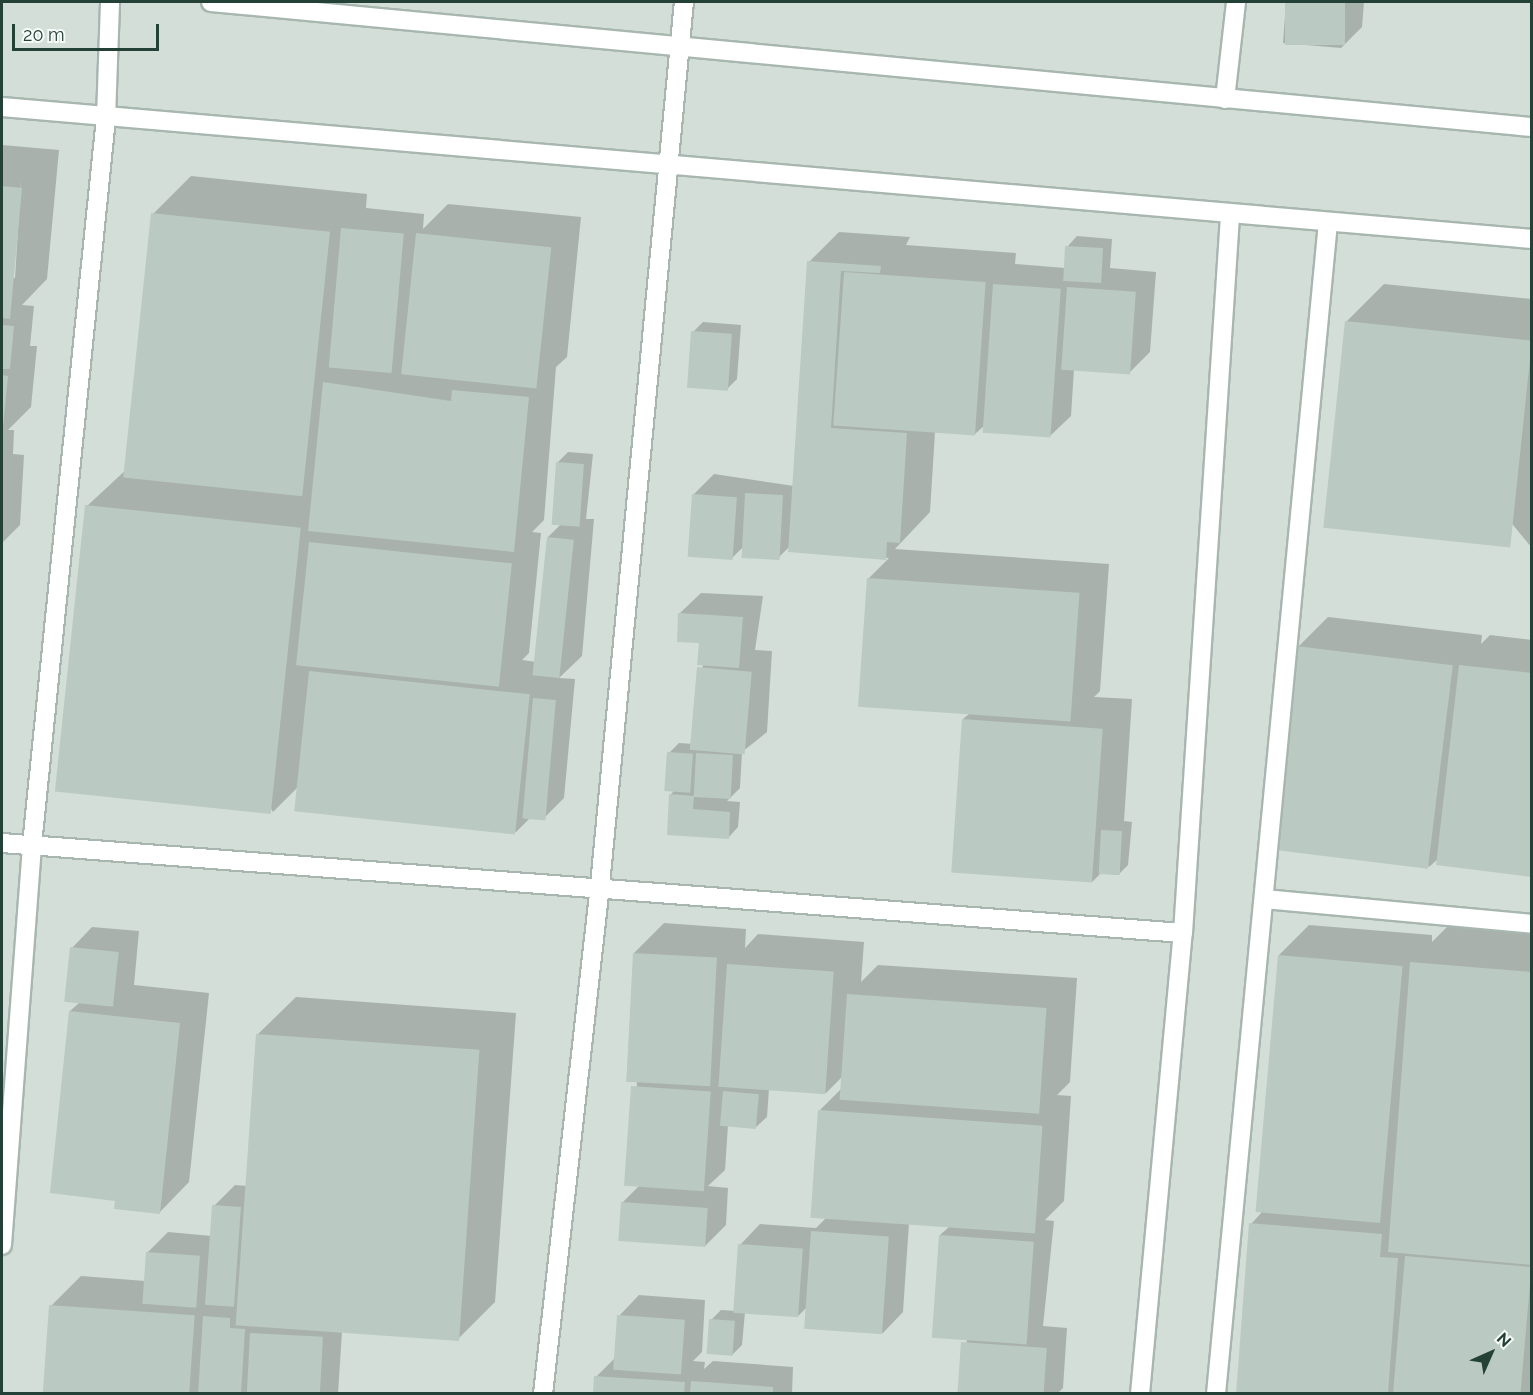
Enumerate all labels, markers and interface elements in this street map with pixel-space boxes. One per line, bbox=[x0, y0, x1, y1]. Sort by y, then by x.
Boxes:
scale bar bbox=[15, 12, 162, 50]
text: 20 m bbox=[23, 24, 65, 45]
north arrow bbox=[1461, 1323, 1521, 1383]
text: N bbox=[1493, 1329, 1515, 1351]

